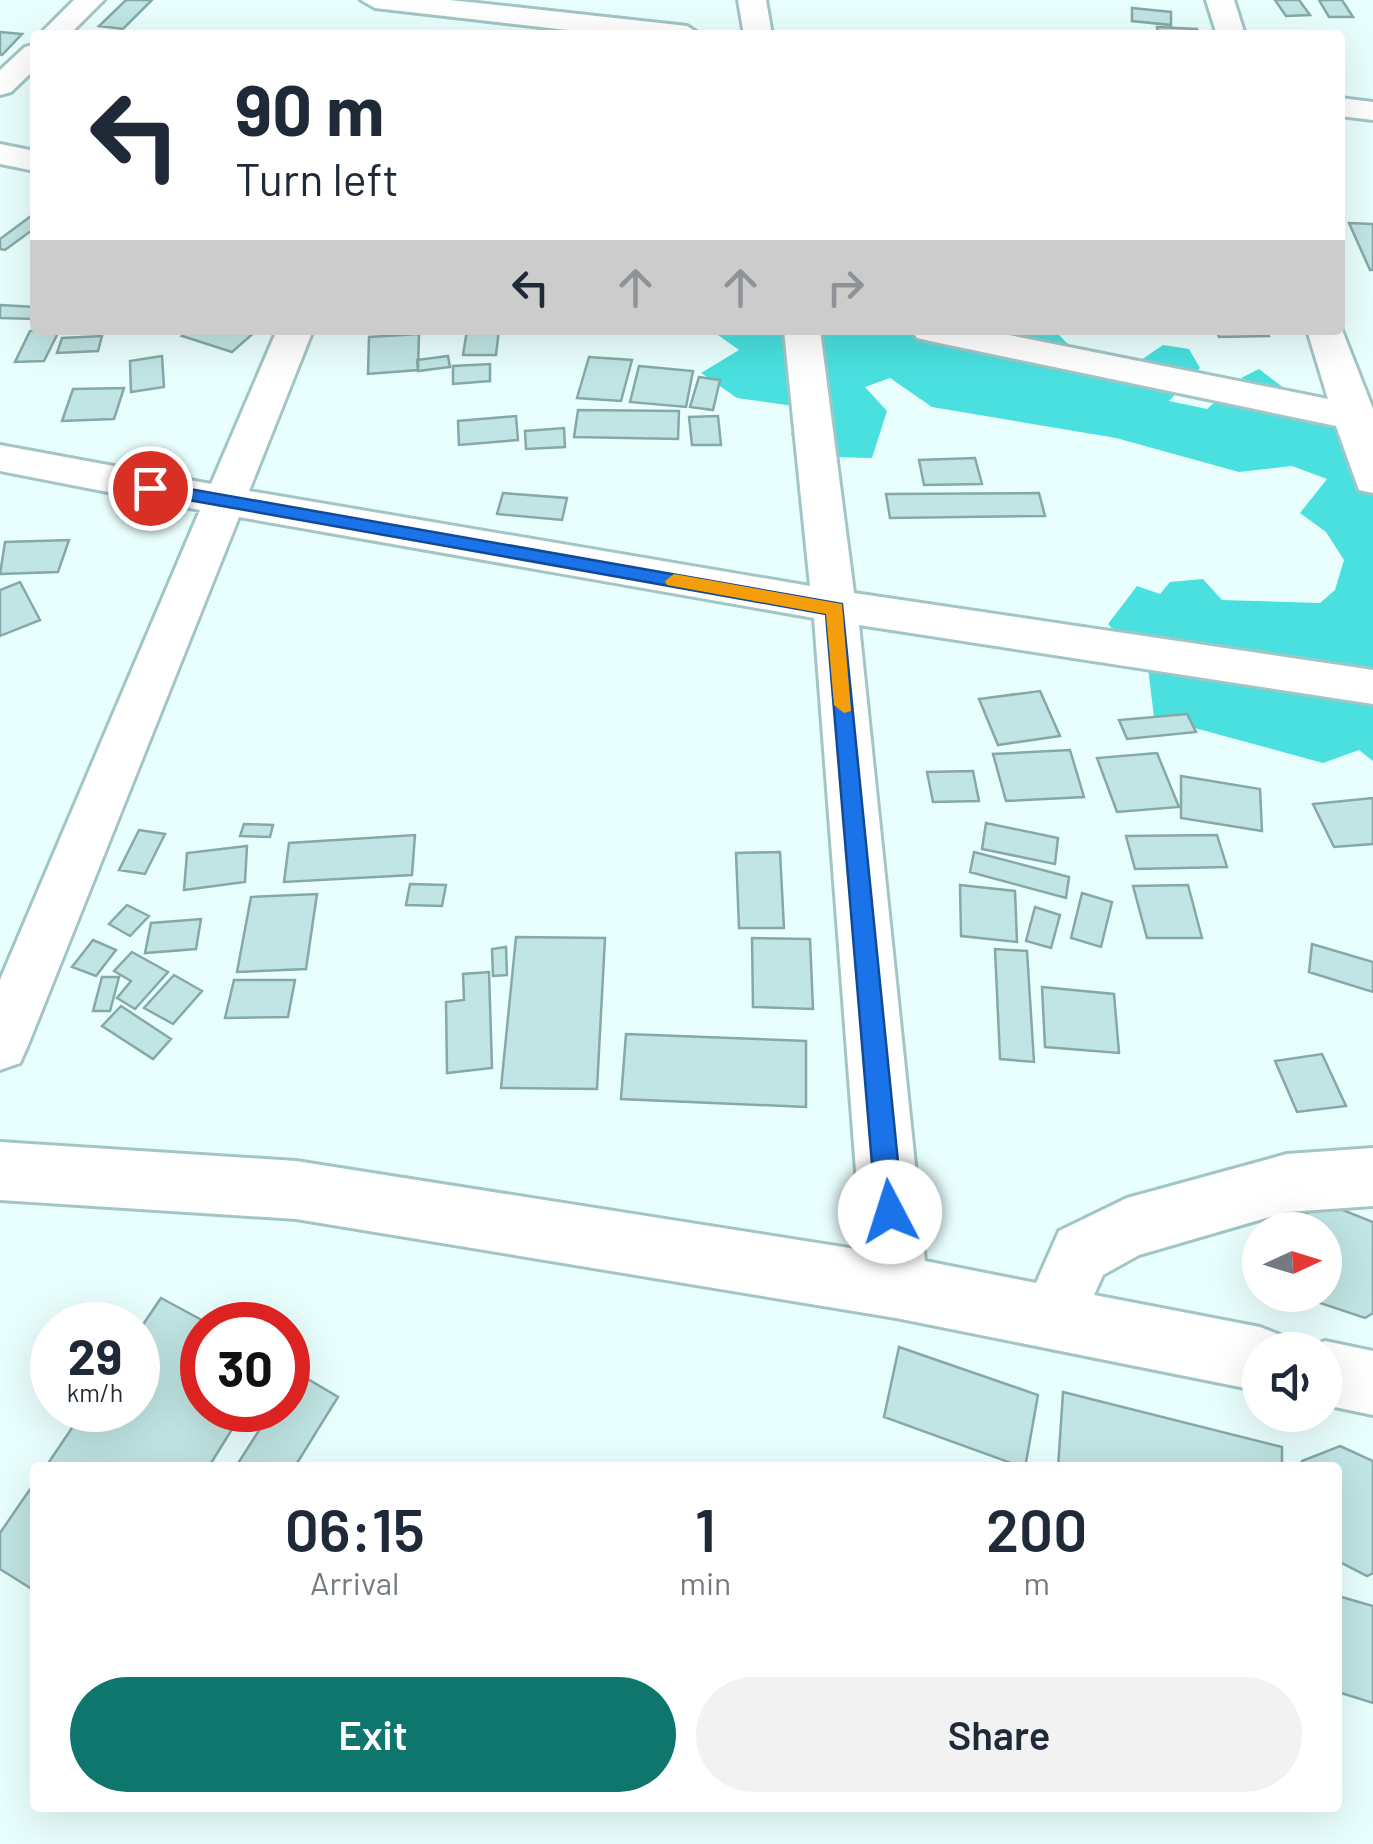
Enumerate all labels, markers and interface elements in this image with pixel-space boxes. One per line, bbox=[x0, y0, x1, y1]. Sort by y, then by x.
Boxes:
text: 90 m bbox=[235, 66, 385, 150]
icon: left bbox=[70, 70, 200, 200]
text: Turn left bbox=[235, 151, 399, 205]
icon: left bbox=[503, 260, 558, 315]
icon: ahead bbox=[608, 260, 663, 315]
icon: ahead bbox=[713, 260, 768, 315]
icon: right bbox=[818, 260, 873, 315]
pin bbox=[108, 446, 193, 531]
icon: arrive bbox=[123, 461, 178, 516]
position arrow bbox=[838, 1160, 942, 1264]
north arrow bbox=[1242, 1212, 1342, 1312]
map controls bbox=[1242, 1212, 1342, 1432]
speed limit sign: 30 bbox=[180, 1302, 310, 1432]
text: 29 bbox=[68, 1325, 122, 1385]
button: sound bbox=[1242, 1332, 1342, 1432]
text: km/h bbox=[67, 1377, 123, 1407]
text: 06:15 bbox=[285, 1492, 425, 1564]
text: 1 bbox=[695, 1492, 716, 1564]
text: 200 bbox=[986, 1492, 1087, 1564]
text: Arrival bbox=[310, 1563, 399, 1601]
text: min bbox=[679, 1563, 731, 1601]
text: m bbox=[1023, 1563, 1050, 1601]
button: Exit bbox=[70, 1677, 676, 1792]
button: Share bbox=[696, 1677, 1302, 1792]

